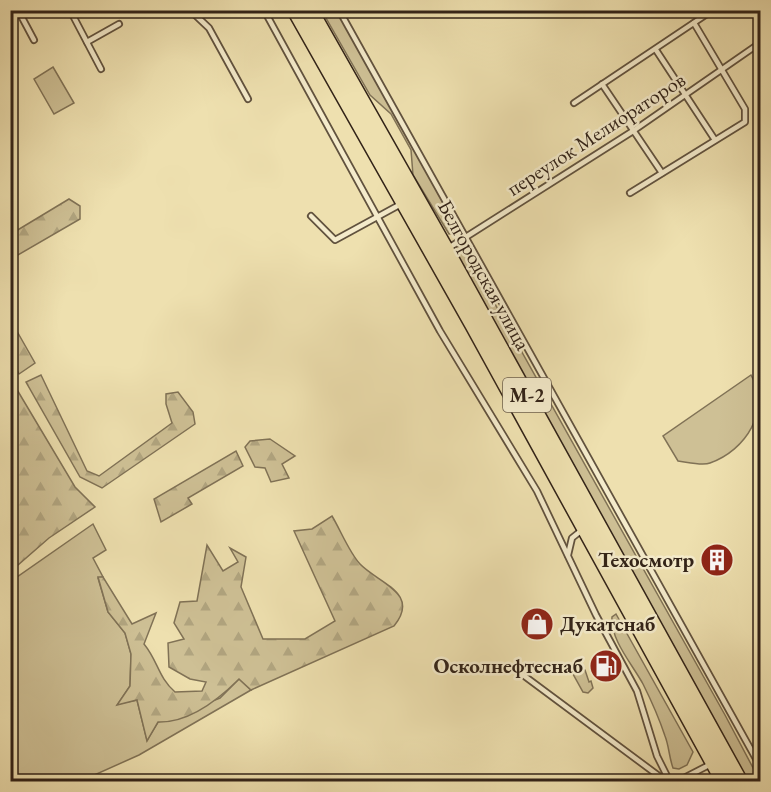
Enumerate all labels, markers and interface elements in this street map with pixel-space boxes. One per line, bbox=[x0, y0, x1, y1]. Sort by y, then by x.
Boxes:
street label: переулок Мелиораторов bbox=[501, 66, 690, 201]
street label: Белгородская улица bbox=[432, 195, 537, 355]
road number: М-2 bbox=[503, 378, 551, 412]
building icon: Техосмотр bbox=[699, 542, 735, 578]
place label: Техосмотр bbox=[598, 546, 694, 573]
shop icon: Дукатснаб bbox=[519, 606, 555, 642]
place label: Дукатснаб bbox=[560, 610, 655, 637]
fuel station icon: Осколнефтеснаб bbox=[588, 648, 624, 684]
place label: Осколнефтеснаб bbox=[434, 652, 583, 679]

